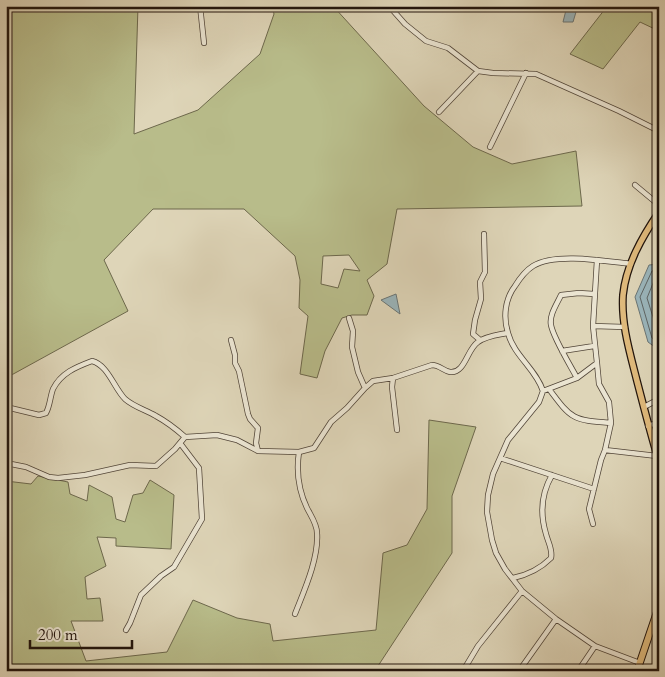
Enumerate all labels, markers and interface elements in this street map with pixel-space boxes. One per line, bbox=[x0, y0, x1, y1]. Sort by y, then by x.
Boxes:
scale bar bbox=[30, 617, 132, 649]
text: 200 m bbox=[38, 625, 78, 645]

